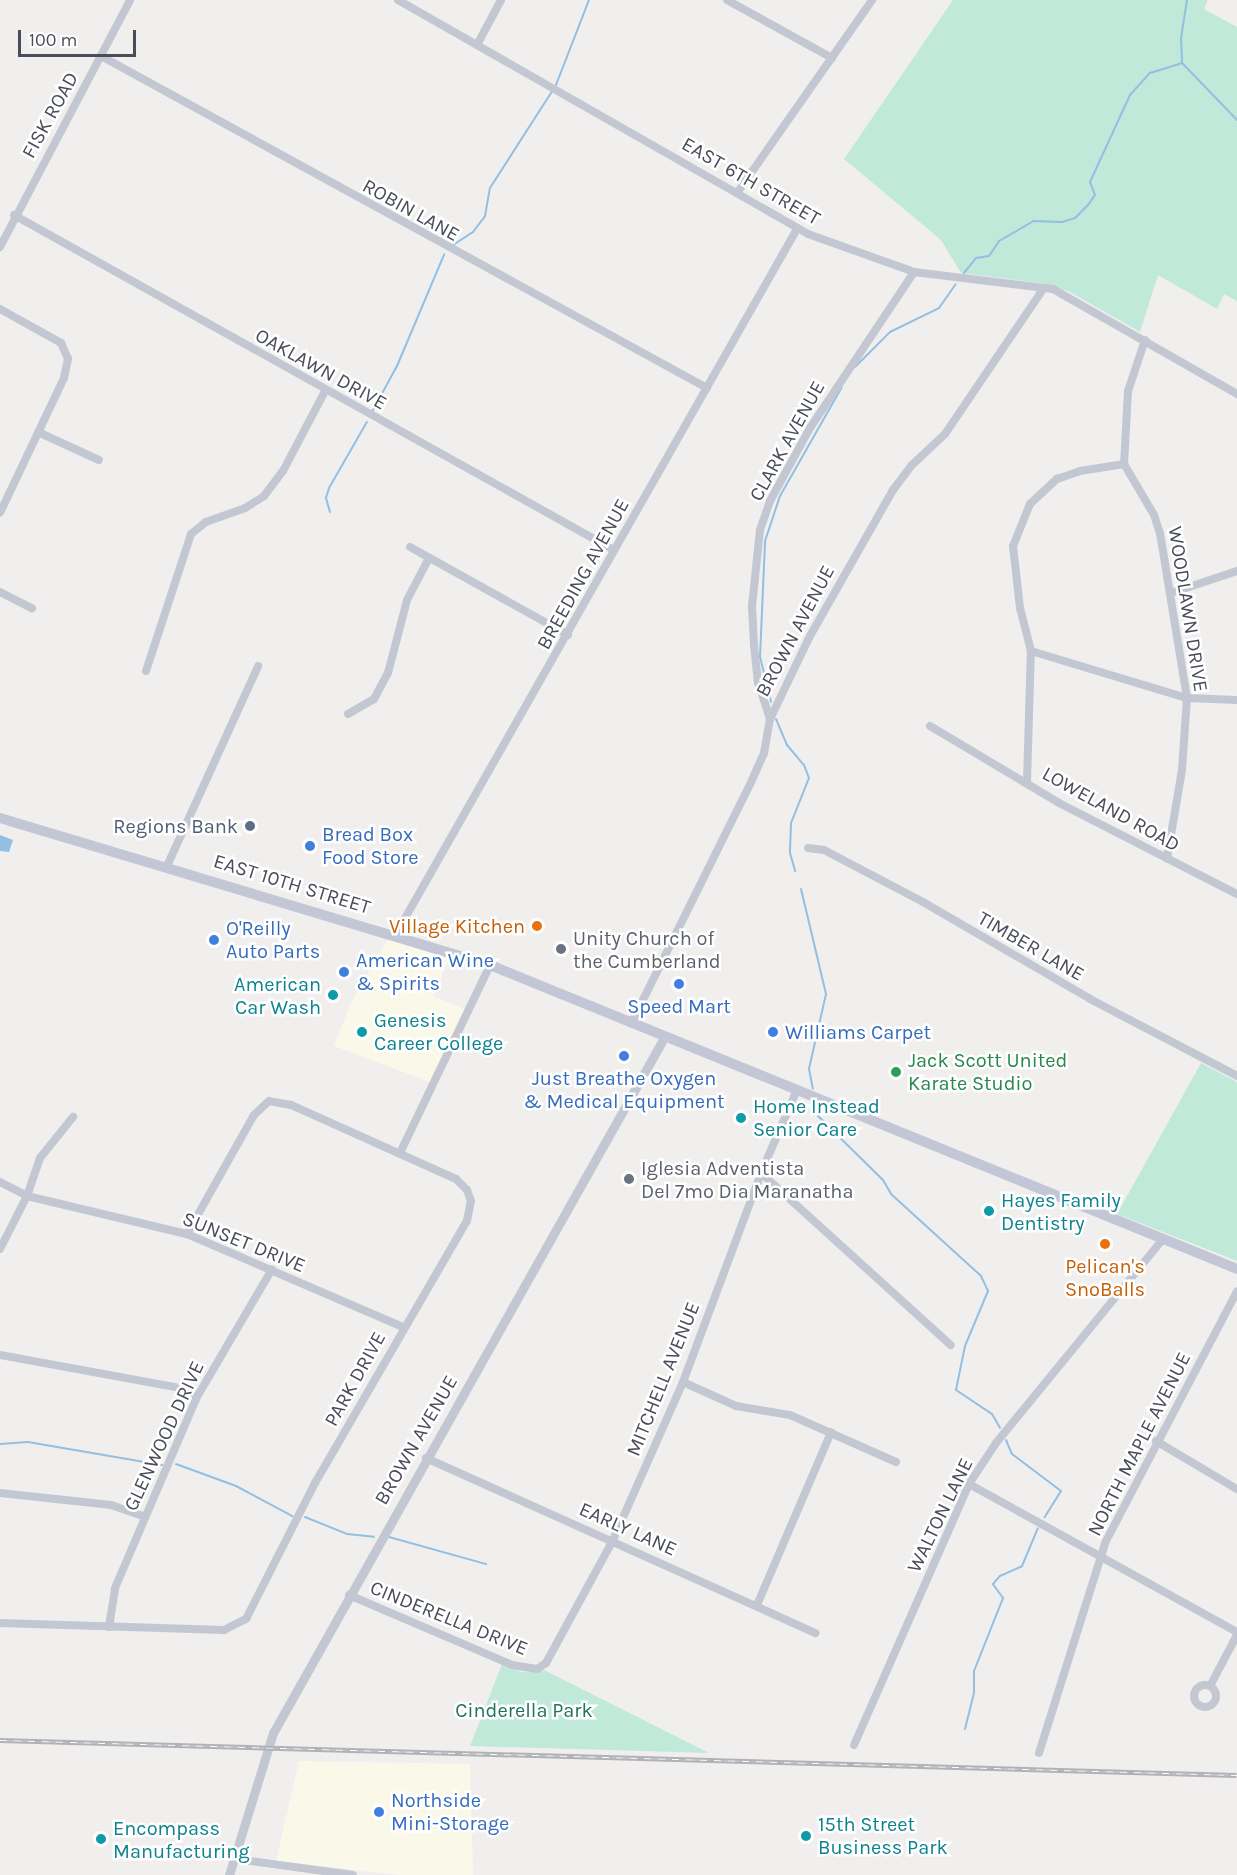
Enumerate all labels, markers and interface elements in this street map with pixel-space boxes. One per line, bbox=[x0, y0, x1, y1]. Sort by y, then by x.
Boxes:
scale bar bbox=[21, 18, 140, 56]
text: 100 m bbox=[29, 29, 77, 51]
street label: FISK ROAD bbox=[16, 68, 84, 162]
street label: EAST 6TH STREET bbox=[677, 132, 825, 230]
street label: ROBIN LANE bbox=[358, 173, 464, 247]
street label: OAKLAWN DRIVE bbox=[251, 323, 391, 415]
street label: CLARK AVENUE bbox=[744, 377, 830, 505]
street label: BREEDING AVENUE bbox=[532, 494, 634, 654]
street label: WOODLAWN DRIVE bbox=[1163, 525, 1213, 693]
street label: BROWN AVENUE bbox=[750, 561, 840, 701]
street label: LOWELAND ROAD bbox=[1038, 761, 1184, 857]
place label: Regions Bank bbox=[113, 814, 238, 838]
marker: Regions Bank bbox=[243, 819, 257, 833]
place label: Bread Box Food Store bbox=[322, 822, 418, 869]
marker: Bread Box Food Store bbox=[303, 839, 317, 853]
street label: EAST 10TH STREET bbox=[211, 849, 373, 919]
street label: TIMBER LANE bbox=[973, 906, 1089, 986]
place label: Village Kitchen bbox=[389, 914, 525, 938]
place label: O'Reilly Auto Parts bbox=[226, 916, 320, 963]
marker: Village Kitchen bbox=[530, 919, 544, 933]
place label: Unity Church of the Cumberland bbox=[573, 926, 721, 973]
marker: O'Reilly Auto Parts bbox=[207, 933, 221, 947]
marker: Unity Church of the Cumberland bbox=[554, 942, 568, 956]
place label: American Wine & Spirits bbox=[356, 948, 494, 995]
marker: American Wine & Spirits bbox=[337, 965, 351, 979]
place label: American Car Wash bbox=[234, 972, 321, 1019]
marker: Speed Mart bbox=[672, 977, 686, 991]
marker: American Car Wash bbox=[326, 988, 340, 1002]
place label: Speed Mart bbox=[627, 994, 731, 1018]
place label: Genesis Career College bbox=[374, 1008, 503, 1055]
place label: Williams Carpet bbox=[785, 1020, 931, 1044]
marker: Genesis Career College bbox=[355, 1025, 369, 1039]
marker: Williams Carpet bbox=[766, 1025, 780, 1039]
place label: Jack Scott United Karate Studio bbox=[908, 1048, 1067, 1095]
marker: Just Breathe Oxygen & Medical Equipment bbox=[617, 1049, 631, 1063]
marker: Jack Scott United Karate Studio bbox=[889, 1065, 903, 1079]
place label: Just Breathe Oxygen & Medical Equipment bbox=[524, 1066, 724, 1113]
place label: Home Instead Senior Care bbox=[753, 1094, 880, 1141]
marker: Home Instead Senior Care bbox=[734, 1111, 748, 1125]
place label: Iglesia Adventista Del 7mo Dia Maranatha bbox=[641, 1156, 853, 1203]
marker: Iglesia Adventista Del 7mo Dia Maranatha bbox=[622, 1172, 636, 1186]
place label: Hayes Family Dentistry bbox=[1001, 1188, 1121, 1235]
marker: Hayes Family Dentistry bbox=[982, 1204, 996, 1218]
street label: SUNSET DRIVE bbox=[179, 1206, 309, 1278]
marker: Pelican's SnoBalls bbox=[1098, 1237, 1112, 1251]
place label: Pelican's SnoBalls bbox=[1065, 1254, 1145, 1301]
street label: MITCHELL AVENUE bbox=[621, 1298, 705, 1460]
street label: PARK DRIVE bbox=[319, 1327, 391, 1431]
street label: NORTH MAPLE AVENUE bbox=[1082, 1348, 1196, 1540]
street label: GLENWOOD DRIVE bbox=[119, 1357, 209, 1515]
street label: BROWN AVENUE bbox=[369, 1371, 463, 1509]
street label: WALTON LANE bbox=[902, 1454, 978, 1576]
street label: EARLY LANE bbox=[575, 1497, 681, 1561]
street label: CINDERELLA DRIVE bbox=[367, 1575, 531, 1661]
park label: Cinderella Park bbox=[455, 1698, 593, 1722]
place label: Northside Mini-Storage bbox=[391, 1788, 509, 1835]
marker: Northside Mini-Storage bbox=[372, 1805, 386, 1819]
place label: 15th Street Business Park bbox=[818, 1812, 948, 1859]
place label: Encompass Manufacturing bbox=[113, 1816, 249, 1863]
marker: 15th Street Business Park bbox=[799, 1829, 813, 1843]
marker: Encompass Manufacturing bbox=[94, 1832, 108, 1846]

